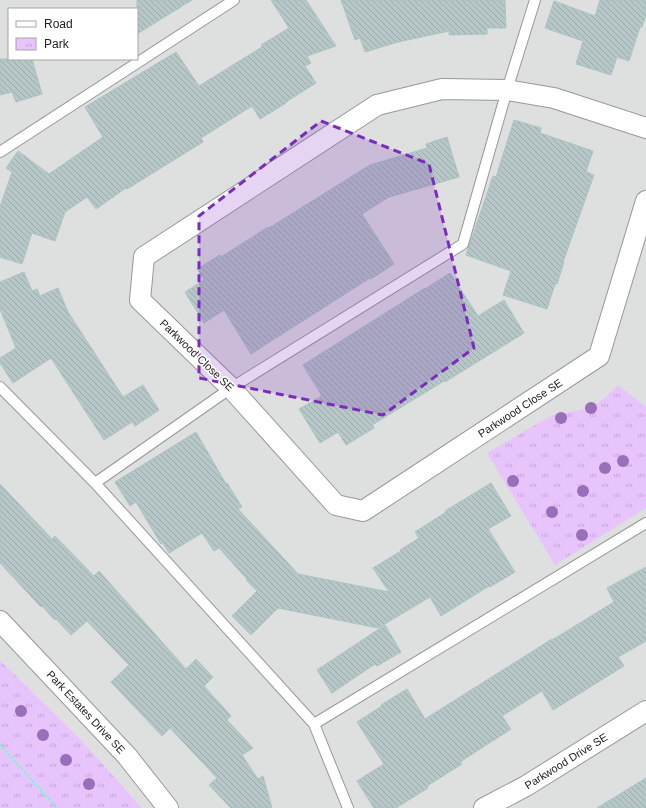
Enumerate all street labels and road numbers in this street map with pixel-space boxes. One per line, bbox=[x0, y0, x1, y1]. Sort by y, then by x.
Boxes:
street label: Parkwood Close SE bbox=[158, 317, 236, 393]
street label: Parkwood Close SE bbox=[476, 376, 564, 440]
street label: Park Estates Drive SE bbox=[45, 668, 127, 756]
street label: Parkwood Drive SE bbox=[522, 731, 610, 791]

